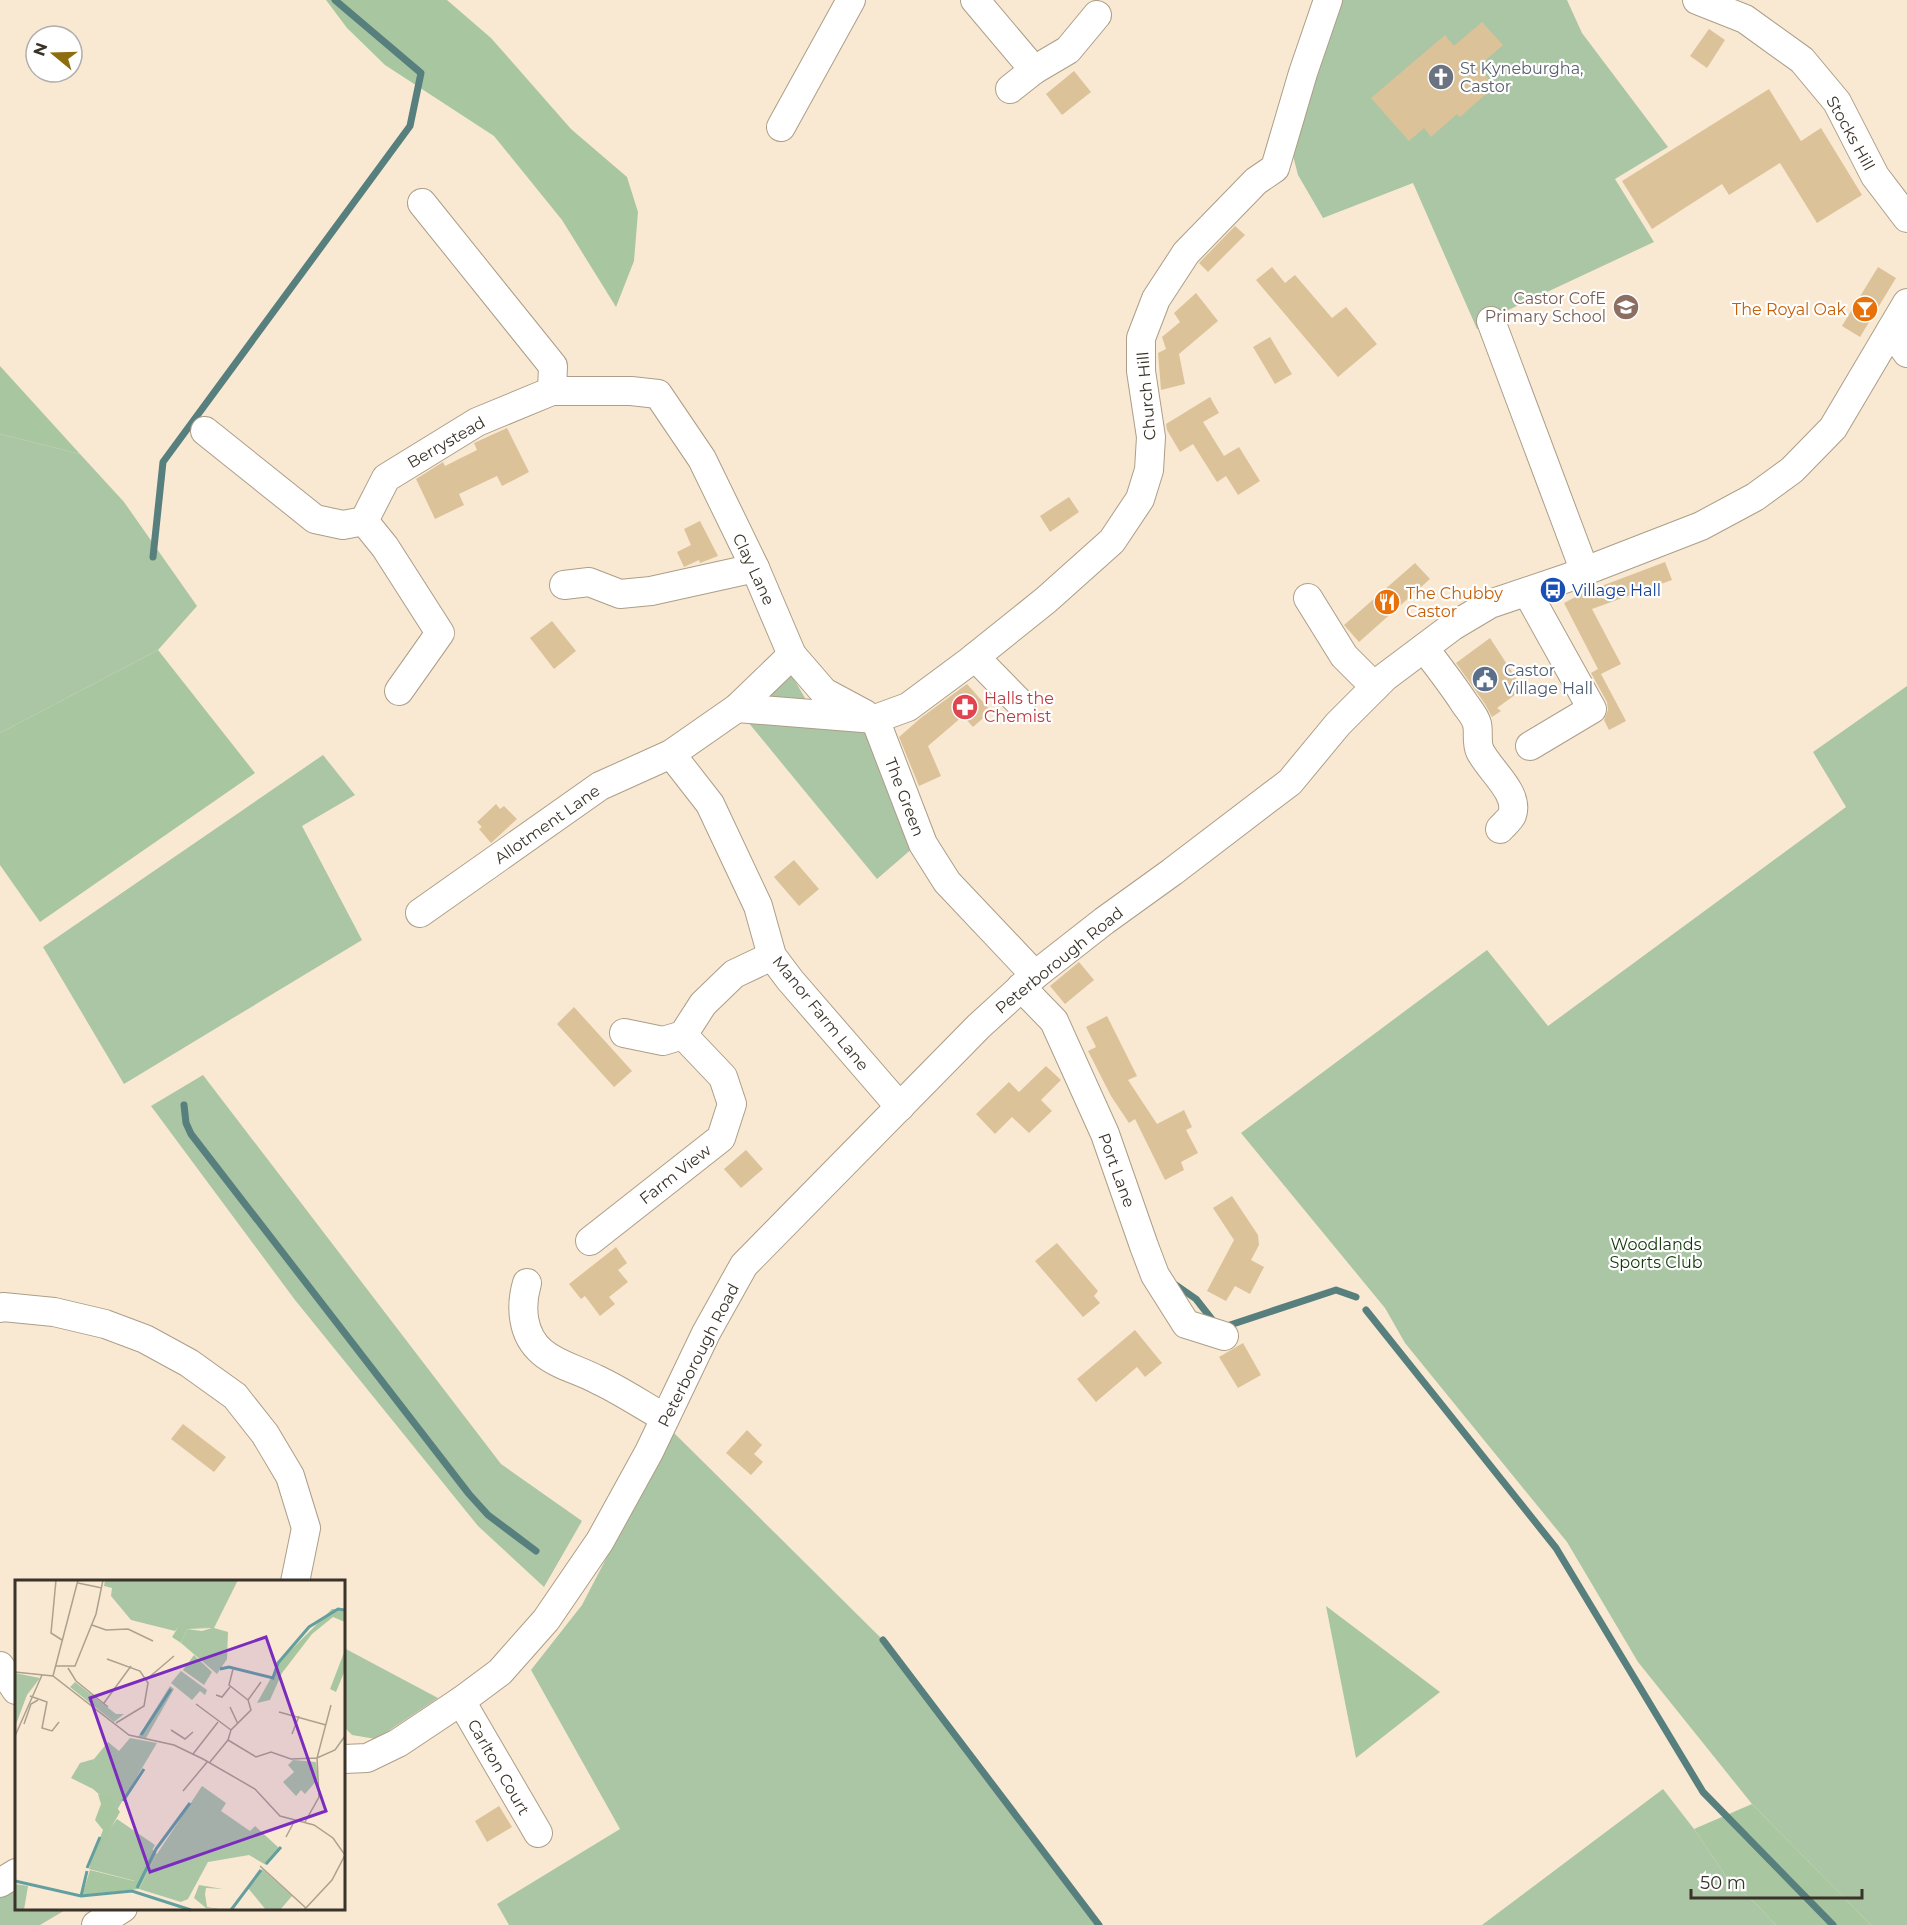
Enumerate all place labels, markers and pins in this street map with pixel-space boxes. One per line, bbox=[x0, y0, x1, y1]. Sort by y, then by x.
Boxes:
place label: St Kyneburgha, Castor bbox=[1460, 59, 1583, 96]
church icon: St Kyneburgha, Castor bbox=[1426, 62, 1456, 92]
place label: Castor CofE Primary School bbox=[1485, 289, 1606, 326]
school or university icon: Castor CofE Primary School bbox=[1611, 292, 1641, 322]
bar icon: The Royal Oak bbox=[1850, 294, 1880, 324]
place label: The Royal Oak bbox=[1732, 300, 1846, 319]
bus stop icon: Village Hall bbox=[1538, 575, 1568, 605]
place label: Village Hall bbox=[1572, 581, 1661, 600]
place label: The Chubby Castor bbox=[1406, 584, 1503, 621]
restaurant icon: The Chubby Castor bbox=[1372, 587, 1402, 617]
place label: Castor Village Hall bbox=[1504, 661, 1593, 698]
public building icon: Castor Village Hall bbox=[1470, 664, 1500, 694]
place label: Halls the Chemist bbox=[984, 689, 1054, 726]
pharmacy icon: Halls the Chemist bbox=[950, 692, 980, 722]

